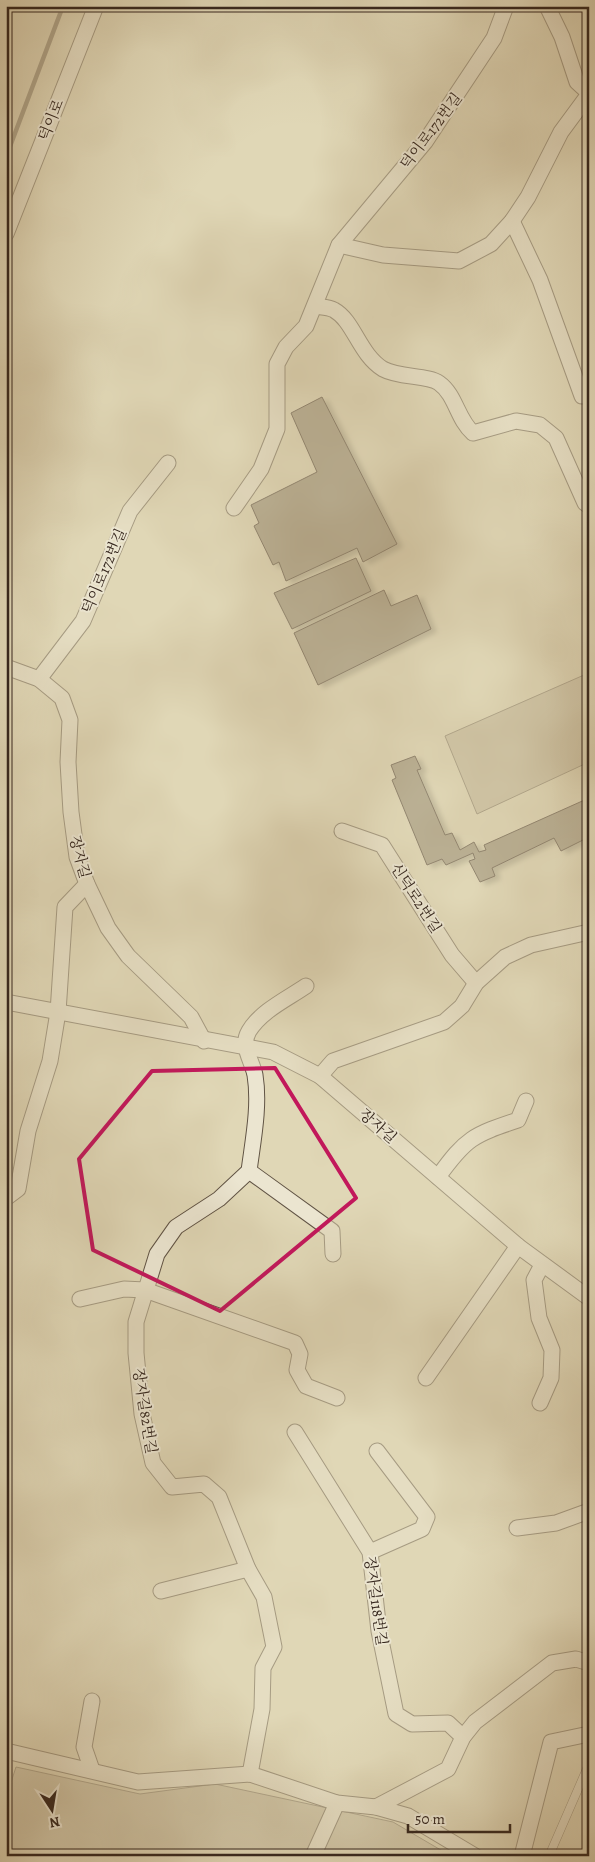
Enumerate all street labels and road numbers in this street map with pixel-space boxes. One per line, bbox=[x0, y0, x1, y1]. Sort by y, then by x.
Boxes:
street label: 덕이로172번길 bbox=[396, 89, 466, 173]
street label: 덕이로 bbox=[34, 96, 69, 144]
street label: 덕이로172번길 bbox=[77, 525, 131, 617]
street label: 장자길 bbox=[65, 833, 95, 881]
street label: 신덕로2번길 bbox=[386, 859, 446, 937]
street label: 장자길 bbox=[355, 1104, 401, 1148]
street label: 장자길82번길 bbox=[128, 1367, 162, 1455]
street label: 장자길118번길 bbox=[360, 1555, 392, 1647]

